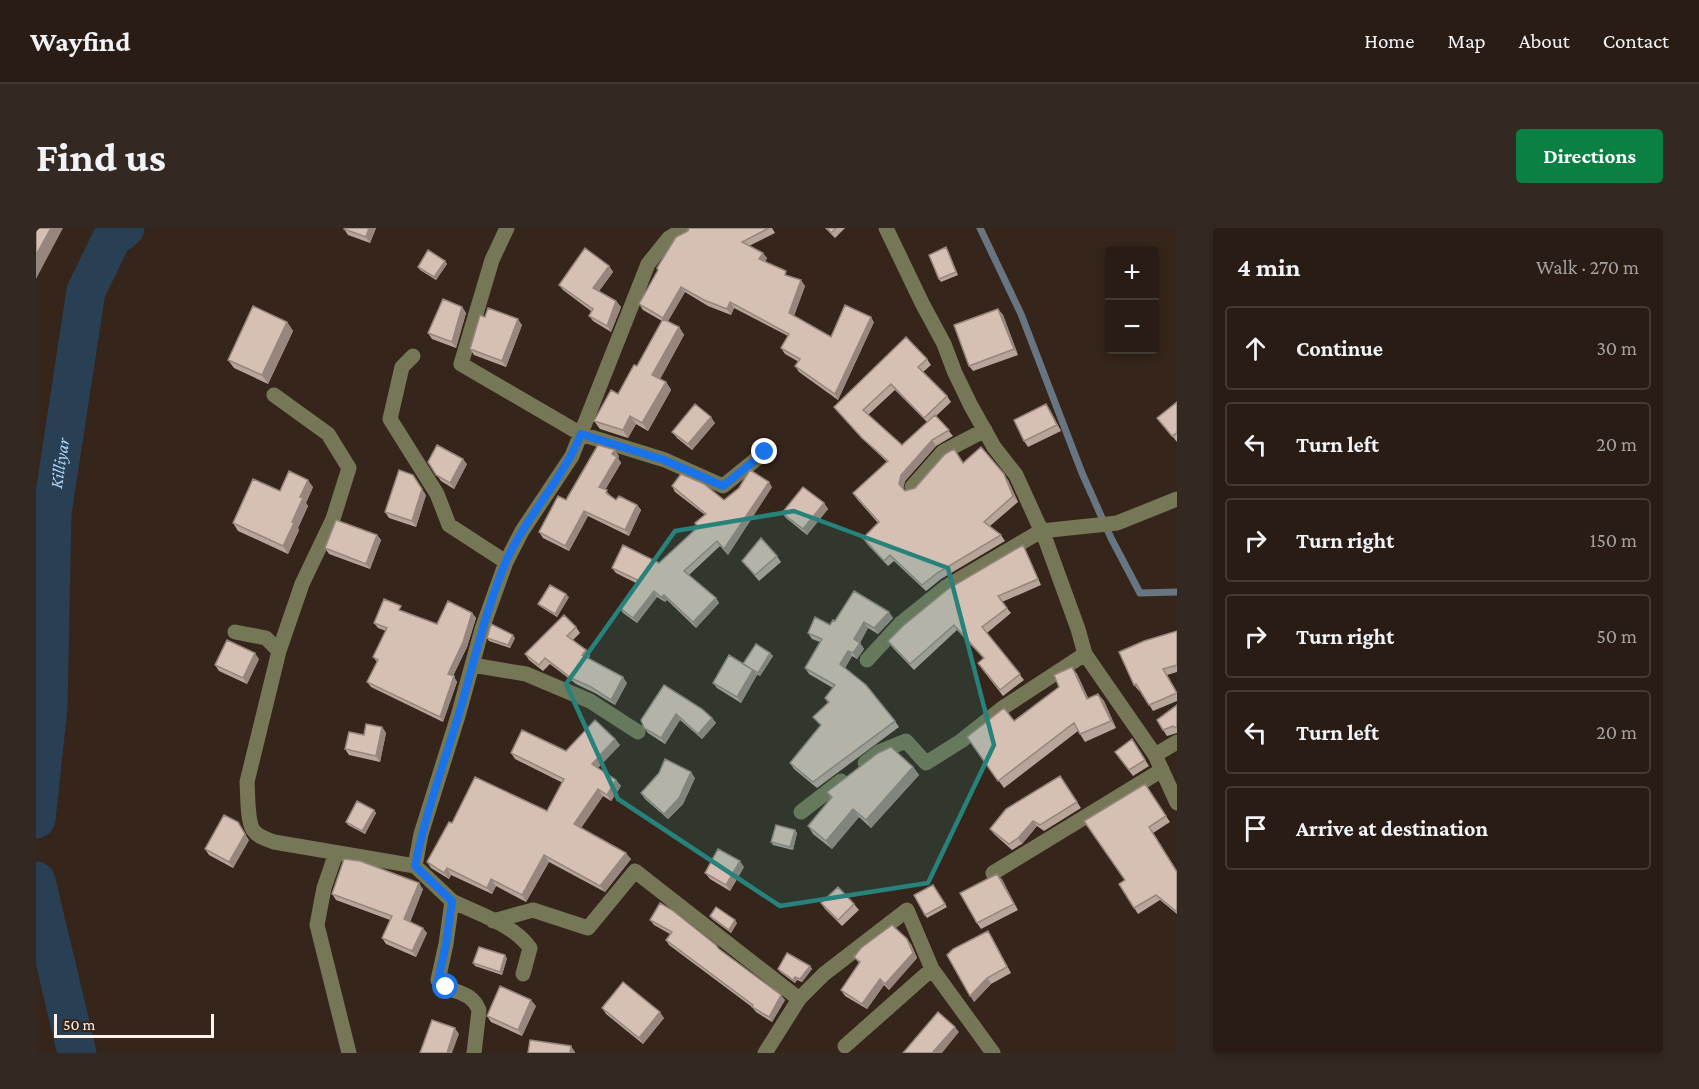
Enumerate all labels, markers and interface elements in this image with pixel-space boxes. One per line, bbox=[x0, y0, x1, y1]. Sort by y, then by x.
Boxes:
text: Wayfind bbox=[30, 26, 131, 57]
text: Home bbox=[1364, 29, 1414, 53]
text: Map bbox=[1447, 29, 1486, 53]
text: About bbox=[1519, 29, 1570, 53]
text: Contact bbox=[1603, 29, 1669, 53]
button: Directions bbox=[1516, 129, 1663, 183]
text: Find us bbox=[36, 133, 166, 180]
map controls bbox=[1105, 246, 1159, 354]
button: + bbox=[1105, 246, 1159, 300]
text: 4 min bbox=[1237, 253, 1301, 282]
text: Walk · 270 m bbox=[1536, 256, 1639, 278]
button: − bbox=[1105, 300, 1159, 354]
icon: ahead bbox=[1239, 332, 1272, 365]
text: Continue bbox=[1296, 336, 1383, 361]
text: 30 m bbox=[1596, 337, 1637, 359]
icon: left bbox=[1239, 428, 1272, 461]
text: Turn left bbox=[1296, 432, 1379, 457]
text: 20 m bbox=[1596, 433, 1637, 455]
water label: Killiyar bbox=[46, 436, 73, 490]
route end bbox=[751, 438, 777, 464]
icon: right bbox=[1239, 524, 1272, 557]
text: Turn right bbox=[1296, 528, 1394, 553]
text: 150 m bbox=[1590, 529, 1637, 551]
icon: right bbox=[1239, 620, 1272, 653]
text: Turn right bbox=[1296, 624, 1394, 649]
text: 50 m bbox=[1596, 625, 1637, 647]
icon: left bbox=[1239, 716, 1272, 749]
text: Turn left bbox=[1296, 720, 1379, 745]
text: 20 m bbox=[1596, 721, 1637, 743]
icon: arrive bbox=[1239, 812, 1272, 845]
text: Arrive at destination bbox=[1296, 816, 1488, 841]
route start bbox=[432, 973, 458, 999]
scale bar bbox=[54, 1011, 214, 1038]
text: 50 m bbox=[63, 1016, 95, 1033]

